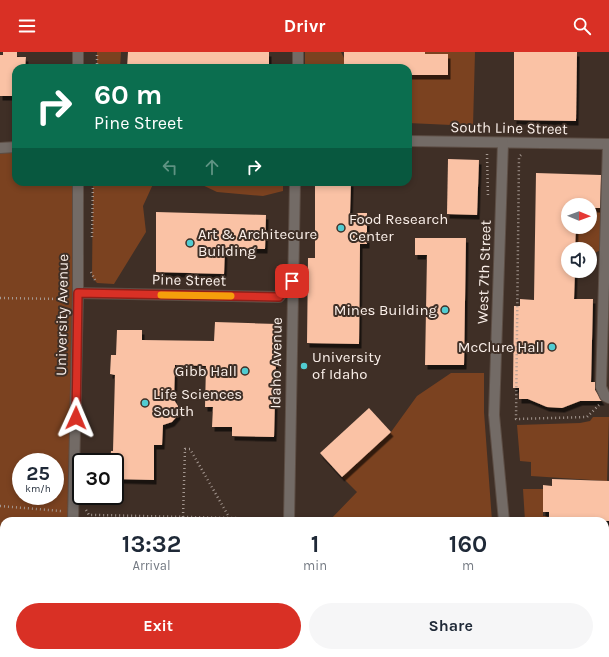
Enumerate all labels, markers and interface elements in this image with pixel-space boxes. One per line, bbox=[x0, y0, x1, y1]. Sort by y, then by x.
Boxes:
icon: menu bbox=[16, 15, 38, 37]
text: Drivr bbox=[284, 15, 325, 37]
icon: search bbox=[571, 15, 593, 37]
text: 60 m bbox=[94, 78, 162, 111]
icon: right bbox=[28, 80, 80, 132]
text: Pine Street bbox=[94, 112, 183, 134]
street label: South Line Street bbox=[450, 118, 568, 138]
icon: left bbox=[159, 156, 181, 178]
icon: ahead bbox=[201, 156, 223, 178]
icon: right bbox=[243, 156, 265, 178]
north arrow bbox=[561, 198, 597, 234]
map controls bbox=[561, 198, 597, 278]
place label: Food Research Center bbox=[349, 210, 448, 245]
street label: West 7th Street bbox=[473, 219, 495, 324]
marker: Food Research Center bbox=[336, 223, 346, 233]
place label: Art & Architecure Building bbox=[198, 225, 317, 260]
marker: Art & Architecure Building bbox=[185, 238, 195, 248]
button: sound bbox=[561, 242, 597, 278]
street label: University Avenue bbox=[52, 254, 72, 376]
pin bbox=[275, 264, 309, 298]
street label: Pine Street bbox=[152, 270, 227, 290]
icon: arrive bbox=[281, 270, 303, 292]
place label: Mines Building bbox=[334, 301, 438, 319]
marker: Mines Building bbox=[440, 305, 450, 315]
street label: Idaho Avenue bbox=[266, 317, 286, 409]
place label: McClure Hall bbox=[458, 338, 544, 356]
marker: McClure Hall bbox=[547, 342, 557, 352]
place label: University of Idaho bbox=[312, 348, 381, 383]
marker: University of Idaho bbox=[299, 361, 309, 371]
place label: Gibb Hall bbox=[175, 362, 237, 380]
marker: Gibb Hall bbox=[240, 366, 250, 376]
place label: Life Sciences South bbox=[153, 385, 242, 420]
position arrow bbox=[55, 397, 97, 439]
marker: Life Sciences South bbox=[140, 398, 150, 408]
speed limit sign: 30 bbox=[72, 453, 124, 505]
text: 25 bbox=[26, 462, 50, 485]
text: km/h bbox=[25, 483, 51, 495]
text: 13:32 bbox=[122, 530, 181, 558]
text: 1 bbox=[311, 530, 319, 558]
text: 160 bbox=[449, 530, 487, 558]
text: Arrival bbox=[133, 558, 171, 573]
text: min bbox=[303, 558, 327, 573]
text: m bbox=[462, 558, 474, 573]
button: Exit bbox=[16, 603, 301, 649]
button: Share bbox=[309, 603, 593, 649]

